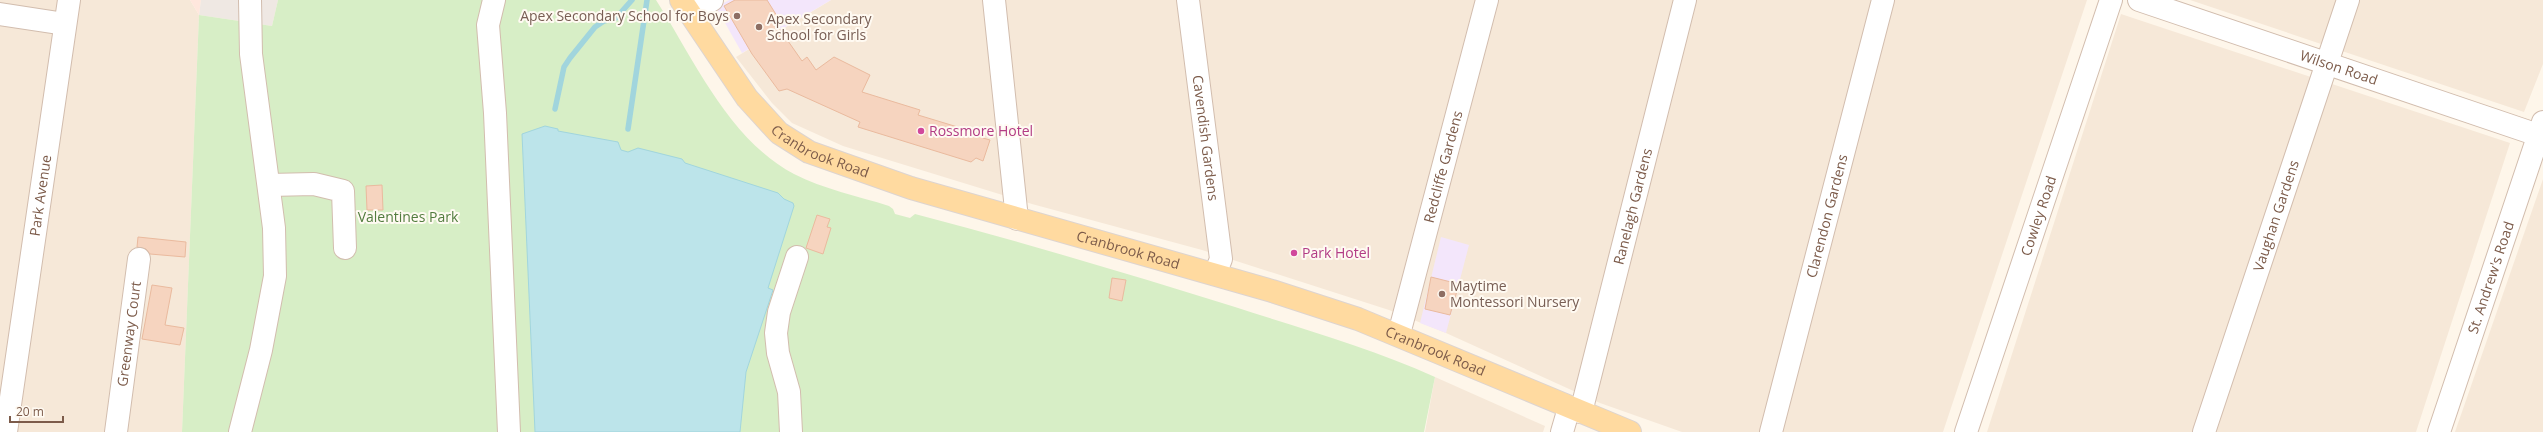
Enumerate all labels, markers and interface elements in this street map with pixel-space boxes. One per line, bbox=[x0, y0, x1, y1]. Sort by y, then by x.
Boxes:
place label: Apex Secondary School for Boys bbox=[520, 6, 729, 25]
place label: Apex Secondary School for Girls bbox=[767, 9, 873, 44]
marker: Apex Secondary School for Boys bbox=[732, 11, 742, 21]
marker: Apex Secondary School for Girls bbox=[754, 22, 764, 32]
street label: Wilson Road bbox=[2298, 45, 2380, 89]
street label: Cavendish Gardens bbox=[1189, 74, 1224, 202]
street label: Redcliffe Gardens bbox=[1419, 108, 1467, 225]
street label: Cranbrook Road bbox=[767, 120, 872, 182]
place label: Rossmore Hotel bbox=[929, 121, 1033, 140]
marker: Rossmore Hotel bbox=[916, 126, 926, 136]
street label: Ranelagh Gardens bbox=[1609, 146, 1656, 267]
street label: Clarendon Gardens bbox=[1801, 152, 1852, 280]
street label: Park Avenue bbox=[25, 153, 55, 237]
street label: Vaughan Gardens bbox=[2248, 157, 2303, 274]
street label: Cowley Road bbox=[2016, 173, 2060, 258]
park label: Valentines Park bbox=[358, 207, 459, 226]
street label: St. Andrew's Road bbox=[2463, 219, 2518, 336]
street label: Cranbrook Road bbox=[1074, 226, 1182, 273]
place label: Park Hotel bbox=[1302, 243, 1370, 262]
marker: Park Hotel bbox=[1289, 248, 1299, 258]
place label: Maytime Montessori Nursery bbox=[1450, 276, 1580, 311]
street label: Greenway Court bbox=[112, 280, 145, 388]
marker: Maytime Montessori Nursery bbox=[1437, 289, 1447, 299]
street label: Cranbrook Road bbox=[1383, 322, 1488, 380]
scale bar bbox=[10, 398, 63, 424]
text: 20 m bbox=[16, 403, 44, 420]

